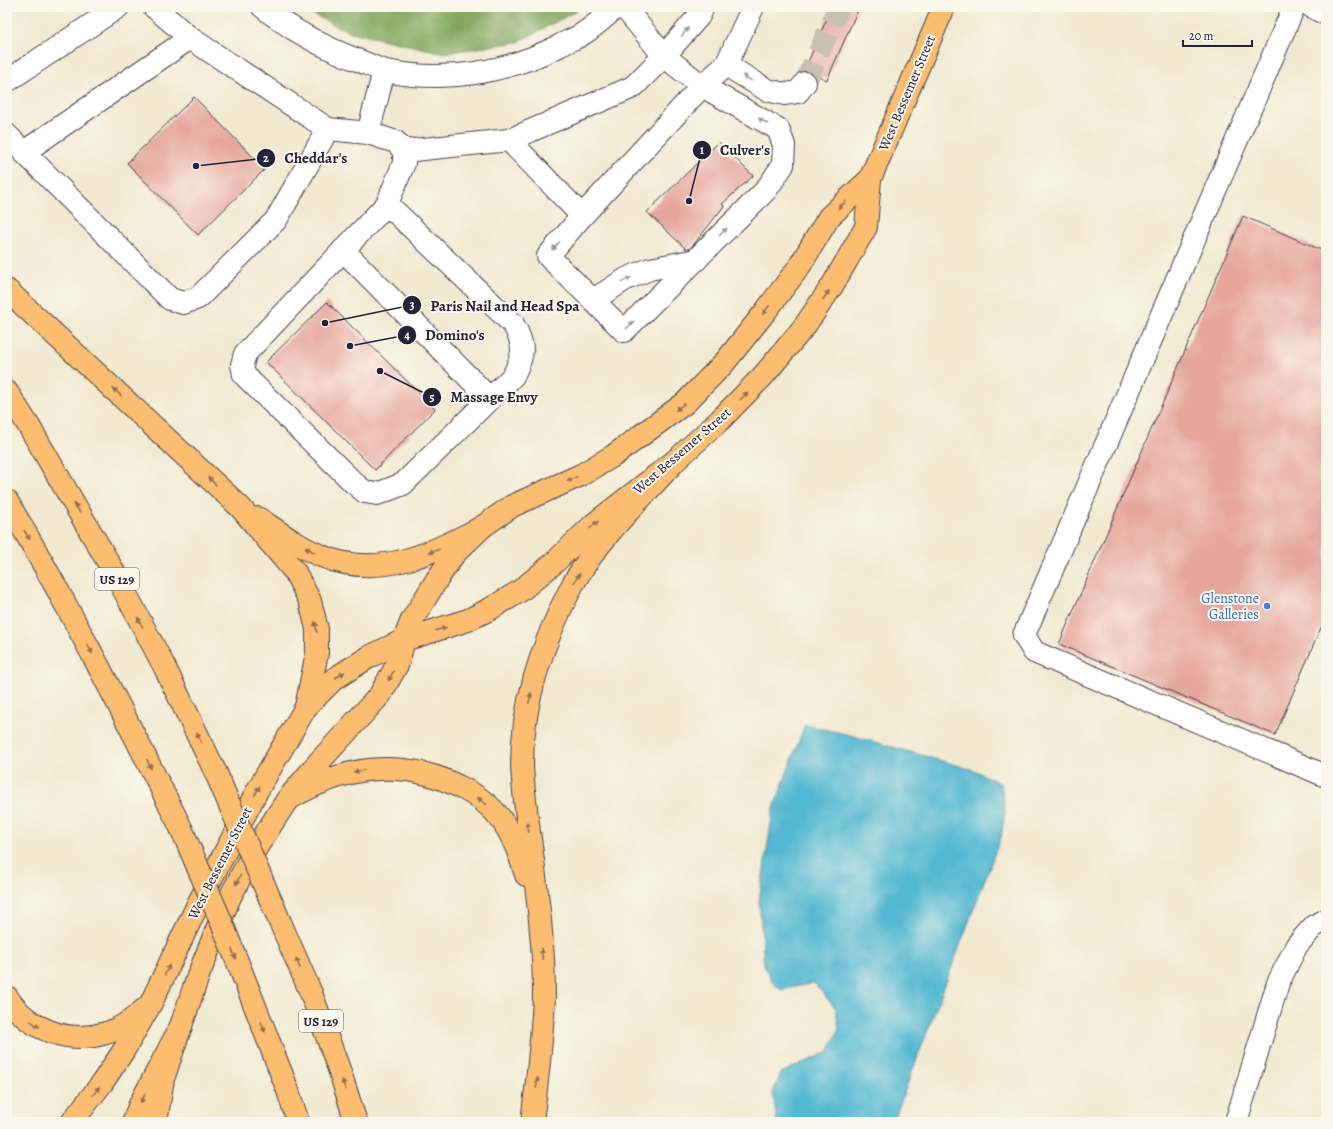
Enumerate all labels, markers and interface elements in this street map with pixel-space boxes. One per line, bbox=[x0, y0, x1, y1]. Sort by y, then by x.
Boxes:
scale bar bbox=[1183, 22, 1252, 48]
one-way arrow bbox=[680, 27, 689, 37]
text: 20 m bbox=[1189, 28, 1213, 44]
street label: West Bessemer Street bbox=[874, 32, 940, 155]
one-way arrow bbox=[741, 74, 753, 81]
one-way arrow bbox=[757, 117, 769, 124]
callout: Culver's bbox=[692, 137, 778, 164]
text: Culver's bbox=[720, 140, 770, 160]
text: 1 bbox=[700, 142, 705, 158]
callout: Cheddar's bbox=[256, 144, 355, 171]
text: Cheddar's bbox=[285, 148, 347, 168]
text: 2 bbox=[263, 150, 269, 166]
one-way arrow bbox=[837, 200, 847, 210]
one-way arrow bbox=[718, 227, 728, 237]
one-way arrow bbox=[552, 240, 561, 251]
one-way arrow bbox=[620, 276, 632, 283]
one-way arrow bbox=[822, 290, 830, 300]
callout: Paris Nail and Head Spa bbox=[402, 292, 587, 319]
text: Paris Nail and Head Spa bbox=[430, 296, 580, 316]
text: 3 bbox=[409, 297, 415, 313]
one-way arrow bbox=[762, 305, 770, 316]
one-way arrow bbox=[625, 320, 635, 330]
callout: Domino's bbox=[397, 321, 492, 348]
text: Domino's bbox=[425, 325, 485, 345]
text: 4 bbox=[404, 327, 410, 343]
callout: Massage Envy bbox=[422, 383, 545, 410]
text: Massage Envy bbox=[450, 387, 539, 407]
one-way arrow bbox=[112, 388, 121, 397]
text: 5 bbox=[429, 389, 435, 405]
one-way arrow bbox=[739, 391, 749, 401]
street label: West Bessemer Street bbox=[628, 403, 735, 499]
one-way arrow bbox=[674, 403, 685, 411]
one-way arrow bbox=[207, 476, 217, 485]
one-way arrow bbox=[566, 476, 578, 482]
one-way arrow bbox=[73, 502, 80, 514]
one-way arrow bbox=[588, 521, 599, 530]
one-way arrow bbox=[23, 529, 30, 541]
one-way arrow bbox=[304, 547, 315, 553]
one-way arrow bbox=[428, 548, 440, 554]
road number: US 129 bbox=[95, 568, 139, 590]
one-way arrow bbox=[573, 573, 581, 583]
place label: Glenstone Galleries bbox=[1201, 589, 1259, 624]
marker: Glenstone Galleries bbox=[1262, 601, 1272, 611]
one-way arrow bbox=[137, 616, 144, 628]
one-way arrow bbox=[313, 621, 319, 633]
one-way arrow bbox=[436, 625, 448, 631]
one-way arrow bbox=[87, 643, 93, 654]
one-way arrow bbox=[387, 670, 394, 682]
one-way arrow bbox=[334, 672, 346, 679]
one-way arrow bbox=[527, 692, 533, 704]
one-way arrow bbox=[196, 732, 202, 744]
one-way arrow bbox=[146, 759, 152, 770]
one-way arrow bbox=[353, 769, 365, 775]
one-way arrow bbox=[254, 785, 260, 797]
one-way arrow bbox=[476, 796, 487, 805]
street label: West Bessemer Street bbox=[183, 803, 257, 923]
one-way arrow bbox=[525, 821, 531, 834]
one-way arrow bbox=[235, 875, 242, 886]
one-way arrow bbox=[538, 948, 545, 960]
one-way arrow bbox=[232, 949, 238, 961]
one-way arrow bbox=[294, 957, 300, 969]
one-way arrow bbox=[164, 964, 170, 975]
road number: US 129 bbox=[299, 1010, 343, 1032]
one-way arrow bbox=[29, 1020, 40, 1028]
one-way arrow bbox=[261, 1022, 267, 1034]
one-way arrow bbox=[534, 1077, 540, 1089]
one-way arrow bbox=[341, 1079, 347, 1091]
one-way arrow bbox=[91, 1085, 100, 1096]
one-way arrow bbox=[140, 1092, 146, 1104]

